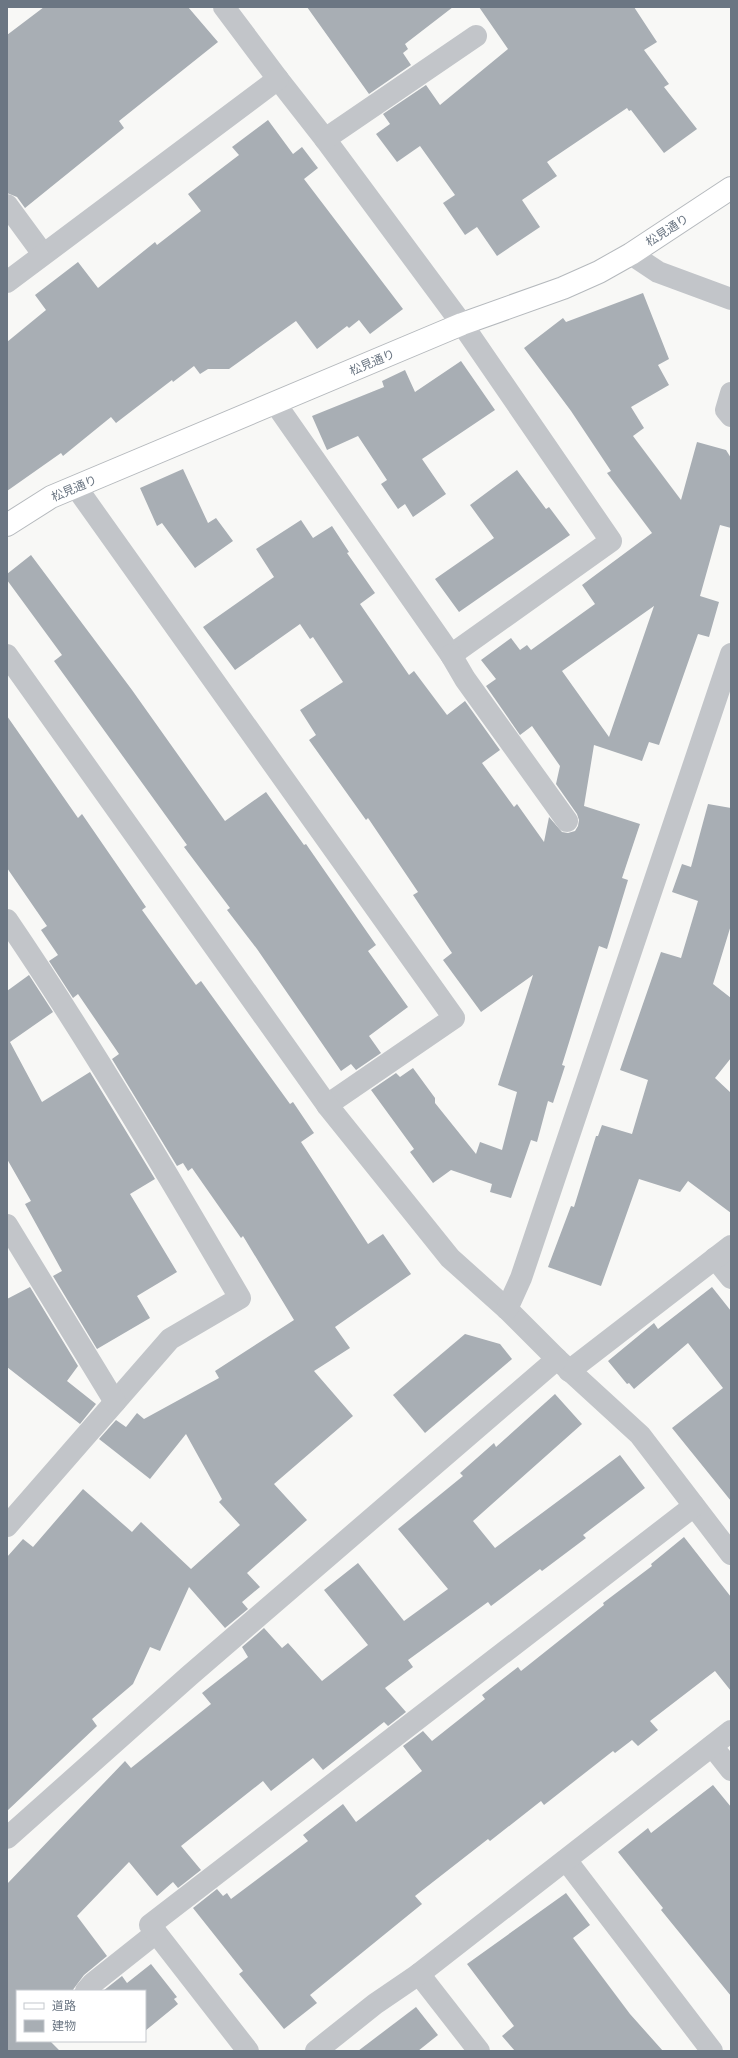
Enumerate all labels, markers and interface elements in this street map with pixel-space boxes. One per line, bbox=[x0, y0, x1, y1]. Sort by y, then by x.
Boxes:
street label: 松見通り bbox=[642, 210, 692, 250]
street label: 松見通り bbox=[347, 345, 397, 379]
street label: 松見通り bbox=[49, 471, 99, 505]
legend bbox=[16, 1990, 146, 2042]
text: 道路 bbox=[52, 1997, 76, 2014]
text: 建物 bbox=[52, 2017, 76, 2034]

